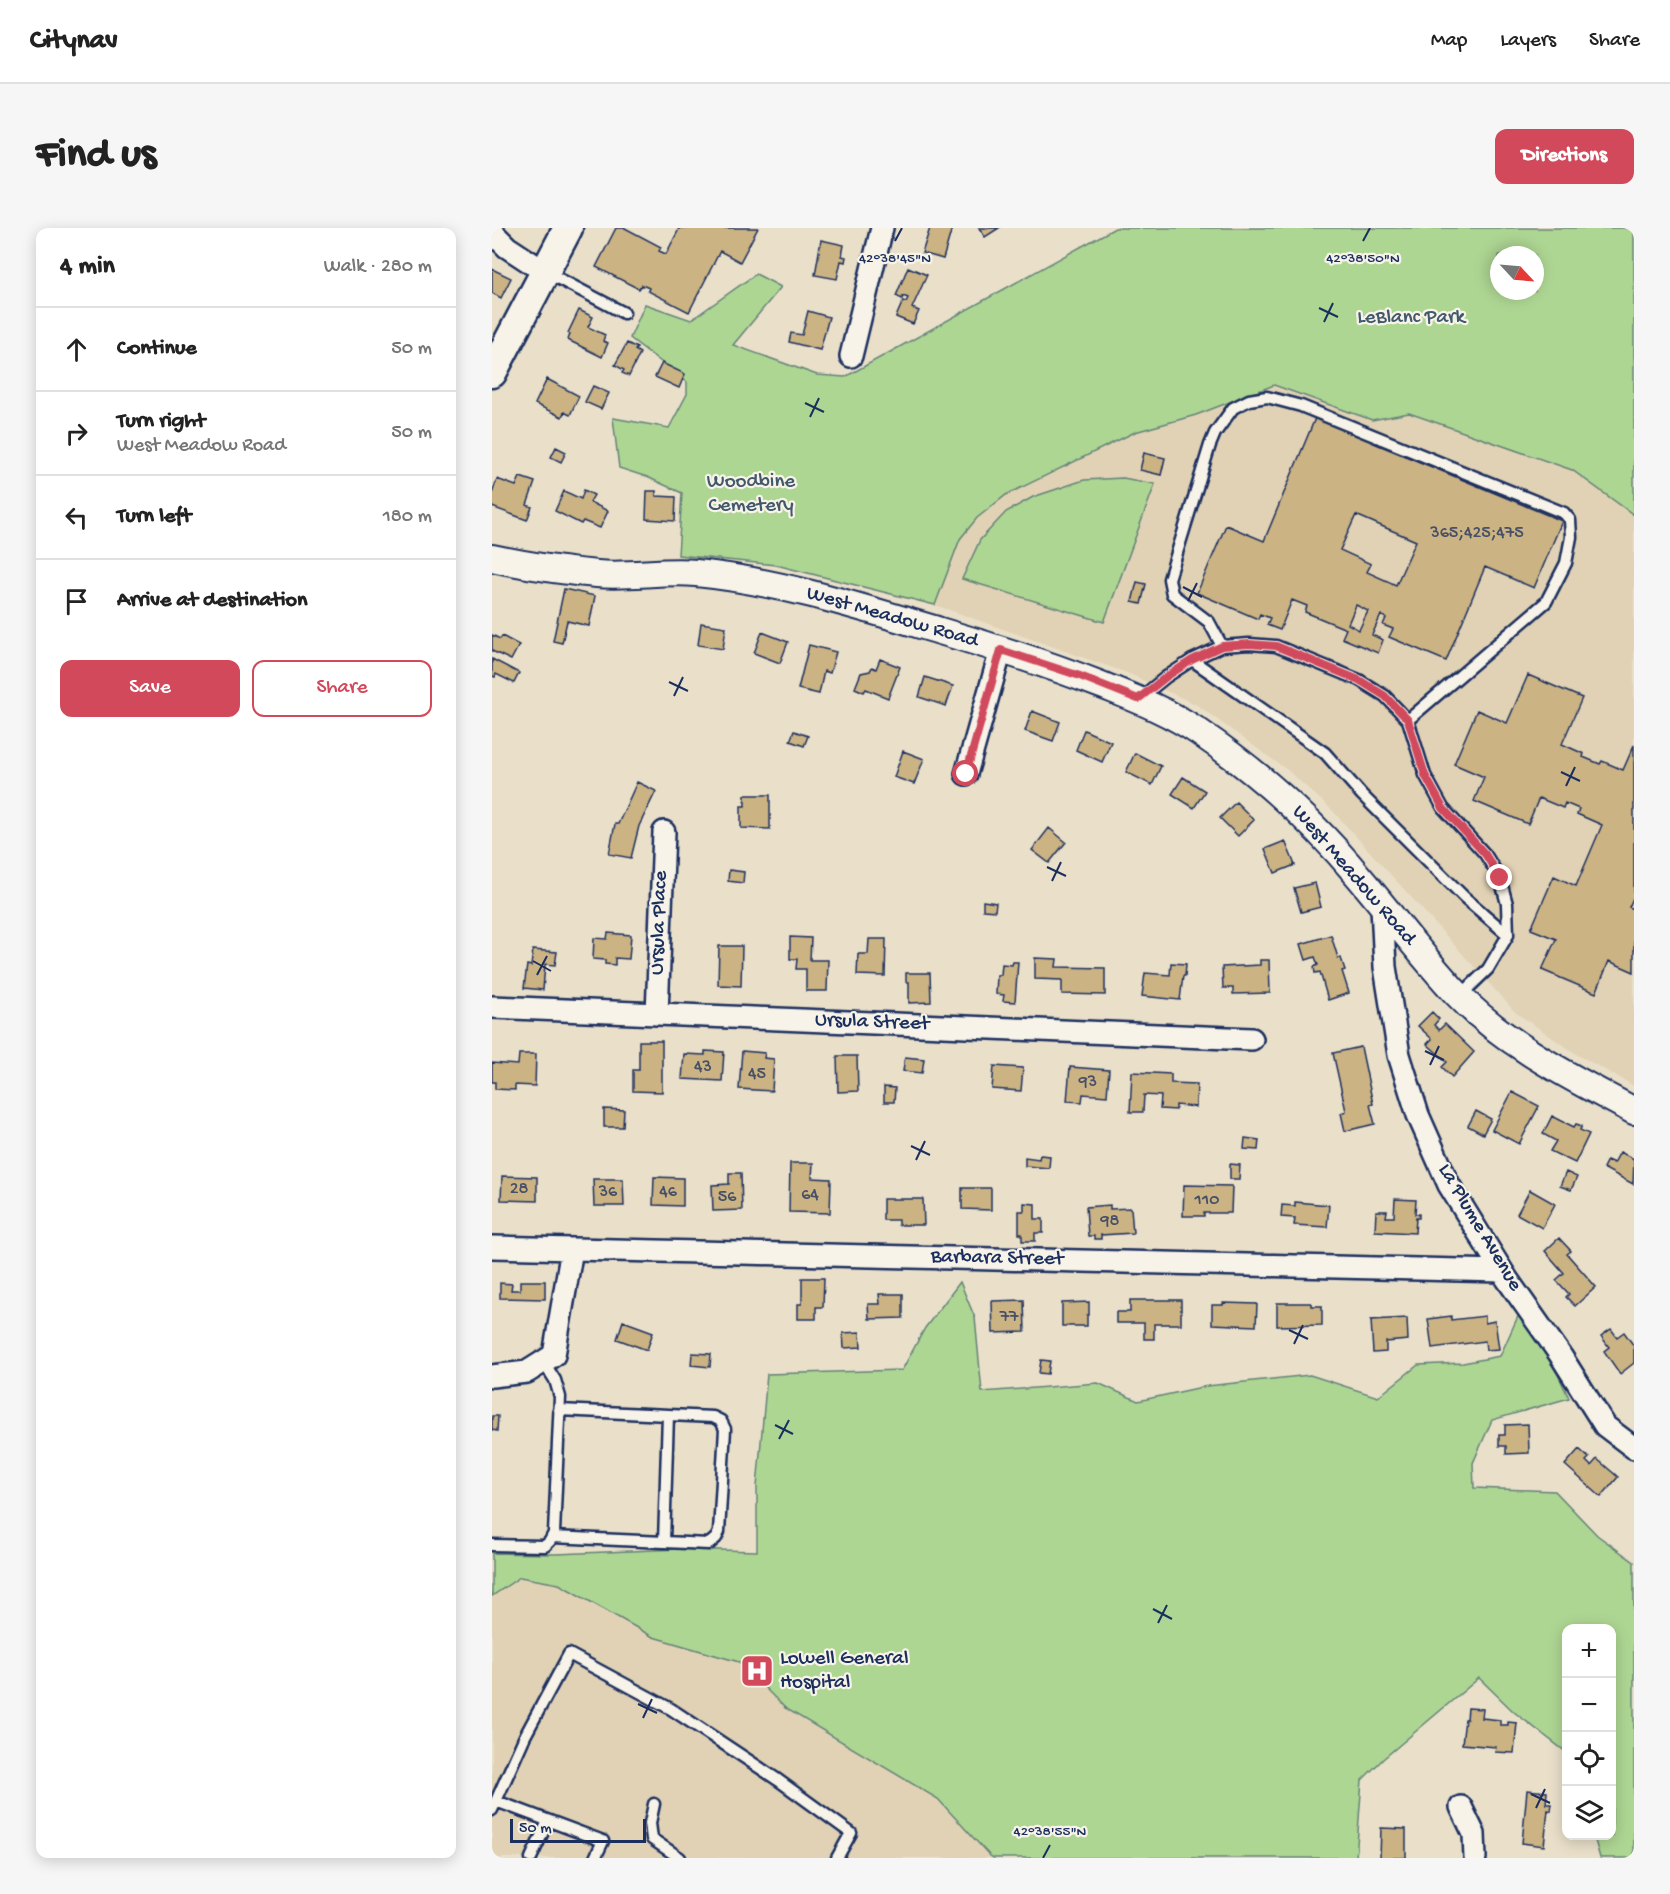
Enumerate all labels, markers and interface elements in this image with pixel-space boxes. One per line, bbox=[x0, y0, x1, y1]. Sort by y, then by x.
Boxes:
text: Citynav bbox=[30, 25, 118, 58]
text: Map bbox=[1431, 29, 1467, 54]
text: Layers bbox=[1500, 29, 1556, 54]
text: Share bbox=[1589, 29, 1640, 54]
button: Directions bbox=[1495, 129, 1634, 184]
text: Find us bbox=[36, 132, 156, 181]
north arrow bbox=[1490, 246, 1544, 300]
text: 42°38'45"N bbox=[859, 250, 931, 268]
text: 42°38'50"N bbox=[1326, 250, 1400, 268]
text: 4 min bbox=[60, 252, 115, 283]
text: Walk · 280 m bbox=[324, 256, 432, 279]
park label: LeBlanc Park bbox=[1357, 306, 1467, 331]
icon: ahead bbox=[60, 333, 93, 366]
text: Continue bbox=[117, 336, 197, 362]
text: 50 m bbox=[391, 338, 432, 361]
text: Turn right bbox=[117, 409, 205, 435]
icon: right bbox=[60, 417, 93, 450]
text: 50 m bbox=[391, 422, 432, 445]
text: West Meadow Road bbox=[117, 435, 286, 458]
park label: Woodbine Cemetery bbox=[707, 470, 796, 519]
icon: left bbox=[60, 501, 93, 534]
text: Turn left bbox=[117, 504, 191, 530]
text: 180 m bbox=[383, 506, 432, 529]
house number: 365;425;475 bbox=[1429, 523, 1524, 544]
street label: West Meadow Road bbox=[803, 582, 982, 655]
icon: arrive bbox=[60, 585, 93, 618]
text: Arrive at destination bbox=[117, 588, 307, 614]
button: Save bbox=[60, 660, 240, 717]
button: Share bbox=[252, 660, 432, 717]
route start bbox=[952, 760, 978, 786]
street label: West Meadow Road bbox=[1285, 801, 1422, 952]
route end bbox=[1486, 864, 1512, 890]
street label: Ursula Place bbox=[646, 869, 674, 976]
street label: Ursula Street bbox=[814, 1009, 932, 1038]
house number: 43 bbox=[694, 1057, 712, 1078]
house number: 45 bbox=[748, 1064, 766, 1085]
house number: 93 bbox=[1078, 1072, 1097, 1093]
street label: La Plume Avenue bbox=[1431, 1160, 1527, 1297]
house number: 28 bbox=[510, 1179, 528, 1200]
house number: 36 bbox=[598, 1182, 618, 1203]
house number: 46 bbox=[659, 1182, 678, 1203]
house number: 64 bbox=[801, 1185, 819, 1206]
house number: 56 bbox=[718, 1187, 737, 1208]
house number: 110 bbox=[1194, 1190, 1219, 1211]
house number: 98 bbox=[1100, 1211, 1120, 1232]
street label: Barbara Street bbox=[929, 1245, 1066, 1273]
house number: 77 bbox=[999, 1307, 1019, 1328]
map controls bbox=[1562, 1624, 1616, 1840]
button: + bbox=[1562, 1624, 1616, 1678]
place label: Lowell General Hospital bbox=[780, 1647, 909, 1696]
hospital icon: Lowell General Hospital bbox=[739, 1653, 775, 1689]
button: − bbox=[1562, 1678, 1616, 1732]
button: locate bbox=[1562, 1732, 1616, 1786]
button: layers bbox=[1562, 1786, 1616, 1840]
scale bar bbox=[510, 1816, 646, 1844]
text: 50 m bbox=[519, 1820, 552, 1839]
text: 42°38'55"N bbox=[1014, 1823, 1087, 1841]

